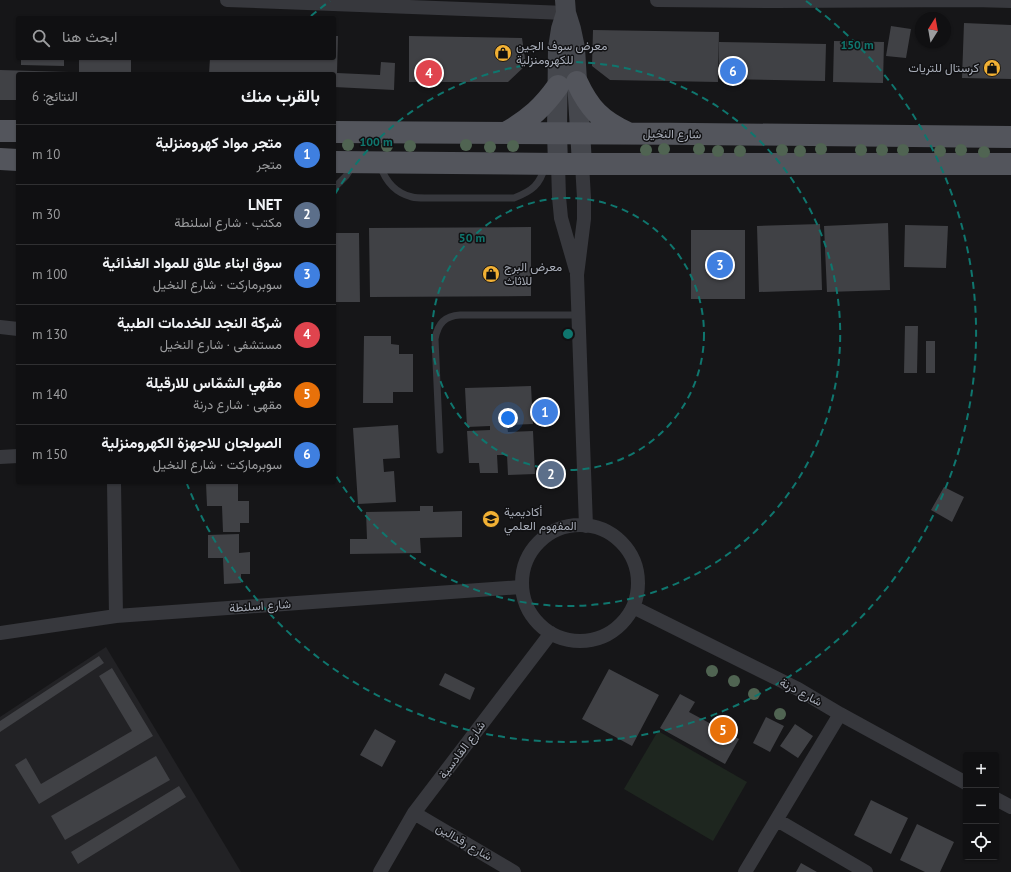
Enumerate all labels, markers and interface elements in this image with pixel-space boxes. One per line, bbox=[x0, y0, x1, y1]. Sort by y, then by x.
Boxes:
north arrow bbox=[915, 12, 951, 48]
search box bbox=[16, 16, 336, 60]
icon: search bbox=[30, 27, 52, 49]
text: ابحث هنا bbox=[62, 27, 117, 46]
text: 150 m bbox=[840, 37, 874, 52]
place label: معرض سوف الجين للكهرومنزلية bbox=[516, 38, 607, 68]
shop icon: معرض سوف الجين للكهرومنزلية bbox=[493, 43, 513, 63]
pin: 6 bbox=[720, 56, 746, 86]
pin: 4 bbox=[416, 58, 442, 88]
shop icon: كرستال للتريات bbox=[982, 58, 1002, 78]
place label: كرستال للتريات bbox=[908, 60, 979, 76]
text: بالقرب منك bbox=[241, 85, 320, 107]
text: النتائج: 6 bbox=[32, 88, 78, 105]
street label: شارع النخيل bbox=[643, 125, 701, 144]
text: متجر مواد كهرومنزلية bbox=[155, 133, 282, 152]
text: 100 m bbox=[359, 134, 393, 149]
text: 10 m bbox=[32, 146, 60, 163]
text: 1 bbox=[303, 146, 311, 163]
text: متجر bbox=[257, 156, 282, 173]
text: LNET bbox=[248, 195, 282, 214]
text: 30 m bbox=[32, 206, 60, 223]
text: 2 bbox=[303, 206, 311, 223]
text: مكتب · شارع اسلنطة bbox=[174, 214, 282, 231]
text: 50 m bbox=[459, 230, 485, 245]
pin: 3 bbox=[707, 250, 733, 280]
text: سوق ابناء علاق للمواد الغذائية bbox=[102, 253, 282, 272]
place label: معرض البرج للاثاث bbox=[504, 259, 562, 288]
shop icon: معرض البرج للاثاث bbox=[481, 264, 501, 284]
text: 100 m bbox=[32, 266, 67, 283]
text: 3 bbox=[303, 266, 311, 283]
text: سوبرماركت · شارع النخيل bbox=[153, 276, 282, 293]
text: شركة النجد للخدمات الطبية bbox=[117, 313, 282, 332]
text: 130 m bbox=[32, 326, 67, 343]
text: 4 bbox=[303, 326, 311, 343]
centre of rings bbox=[561, 327, 575, 341]
text: مستشفى · شارع النخيل bbox=[160, 336, 282, 353]
text: مقهي الشمّاس للارقيلة bbox=[146, 373, 282, 392]
text: 140 m bbox=[32, 386, 67, 403]
text: 5 bbox=[303, 386, 311, 403]
text: مقهى · شارع درنة bbox=[193, 396, 282, 413]
pin: 1 bbox=[532, 397, 558, 427]
your location bbox=[498, 408, 518, 428]
text: الصولجان للاجهزة الكهرومنزلية bbox=[101, 433, 282, 452]
text: 150 m bbox=[32, 446, 67, 463]
text: 6 bbox=[303, 446, 311, 463]
text: سوبرماركت · شارع النخيل bbox=[153, 456, 282, 473]
pin: 2 bbox=[538, 459, 564, 489]
place label: أكاديمية المفهوم العلمي bbox=[504, 504, 577, 536]
school or university icon: أكاديمية المفهوم العلمي bbox=[481, 509, 501, 529]
street label: شارع اسلنطة bbox=[229, 596, 291, 617]
street label: شارع درنة bbox=[776, 674, 825, 711]
pin: 5 bbox=[710, 715, 736, 745]
street label: شارع القادسية bbox=[435, 718, 490, 783]
map controls bbox=[963, 752, 999, 860]
button: + bbox=[963, 752, 999, 788]
button: − bbox=[963, 788, 999, 824]
street label: شارع رقدالين bbox=[433, 820, 495, 865]
button: locate bbox=[963, 824, 999, 860]

